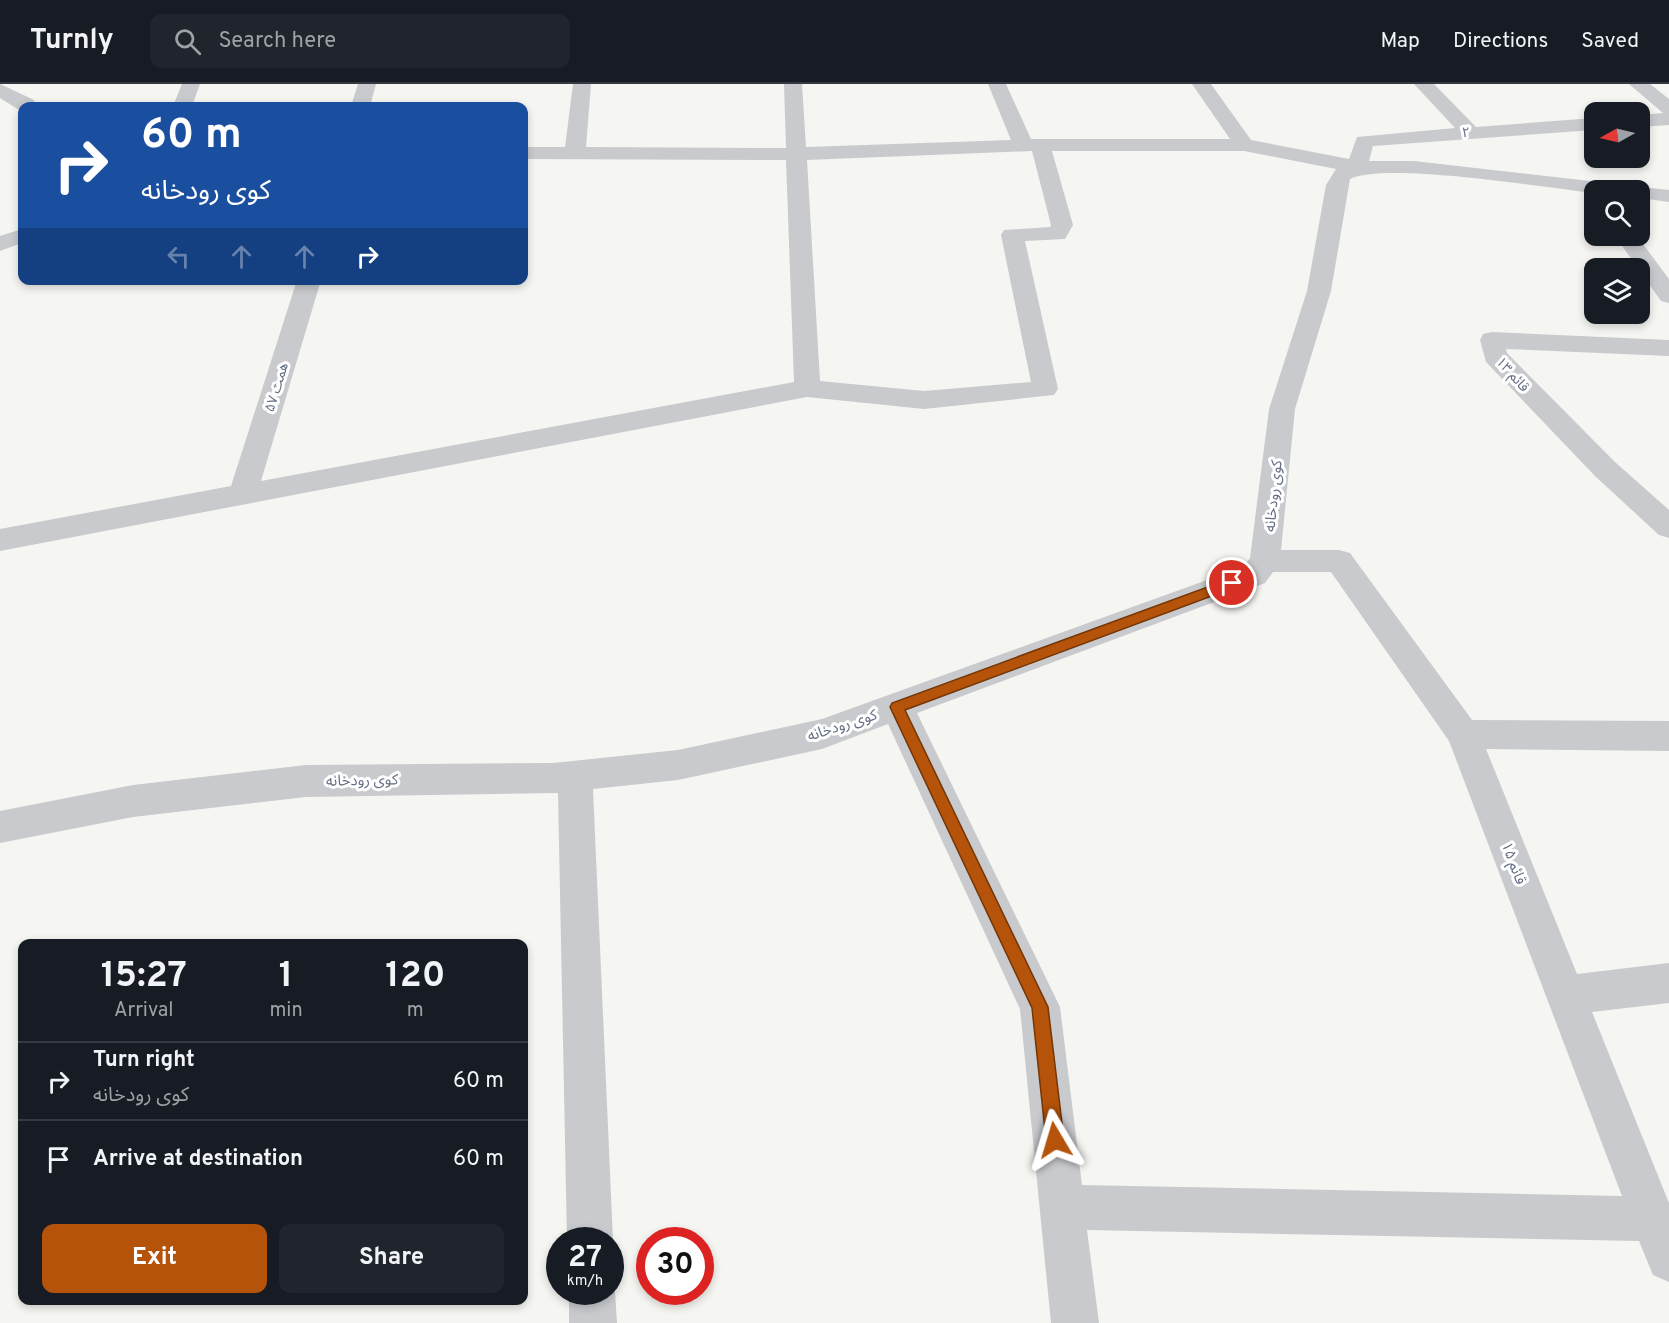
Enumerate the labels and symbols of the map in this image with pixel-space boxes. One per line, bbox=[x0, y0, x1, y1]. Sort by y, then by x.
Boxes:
north arrow bbox=[1584, 102, 1650, 168]
street label: ۲ bbox=[1462, 125, 1471, 142]
street label: قائم ۱۳ bbox=[1491, 354, 1532, 397]
street label: همت ۵۷ bbox=[262, 361, 293, 414]
street label: کوی رودخانه bbox=[1261, 459, 1288, 533]
pin bbox=[1206, 557, 1257, 608]
street label: کوی رودخانه bbox=[805, 706, 880, 747]
street label: کوی رودخانه bbox=[326, 771, 399, 792]
street label: قائم ۱۵ bbox=[1496, 839, 1529, 888]
position arrow bbox=[1023, 1108, 1087, 1172]
speed limit sign: 30 bbox=[636, 1227, 714, 1305]

